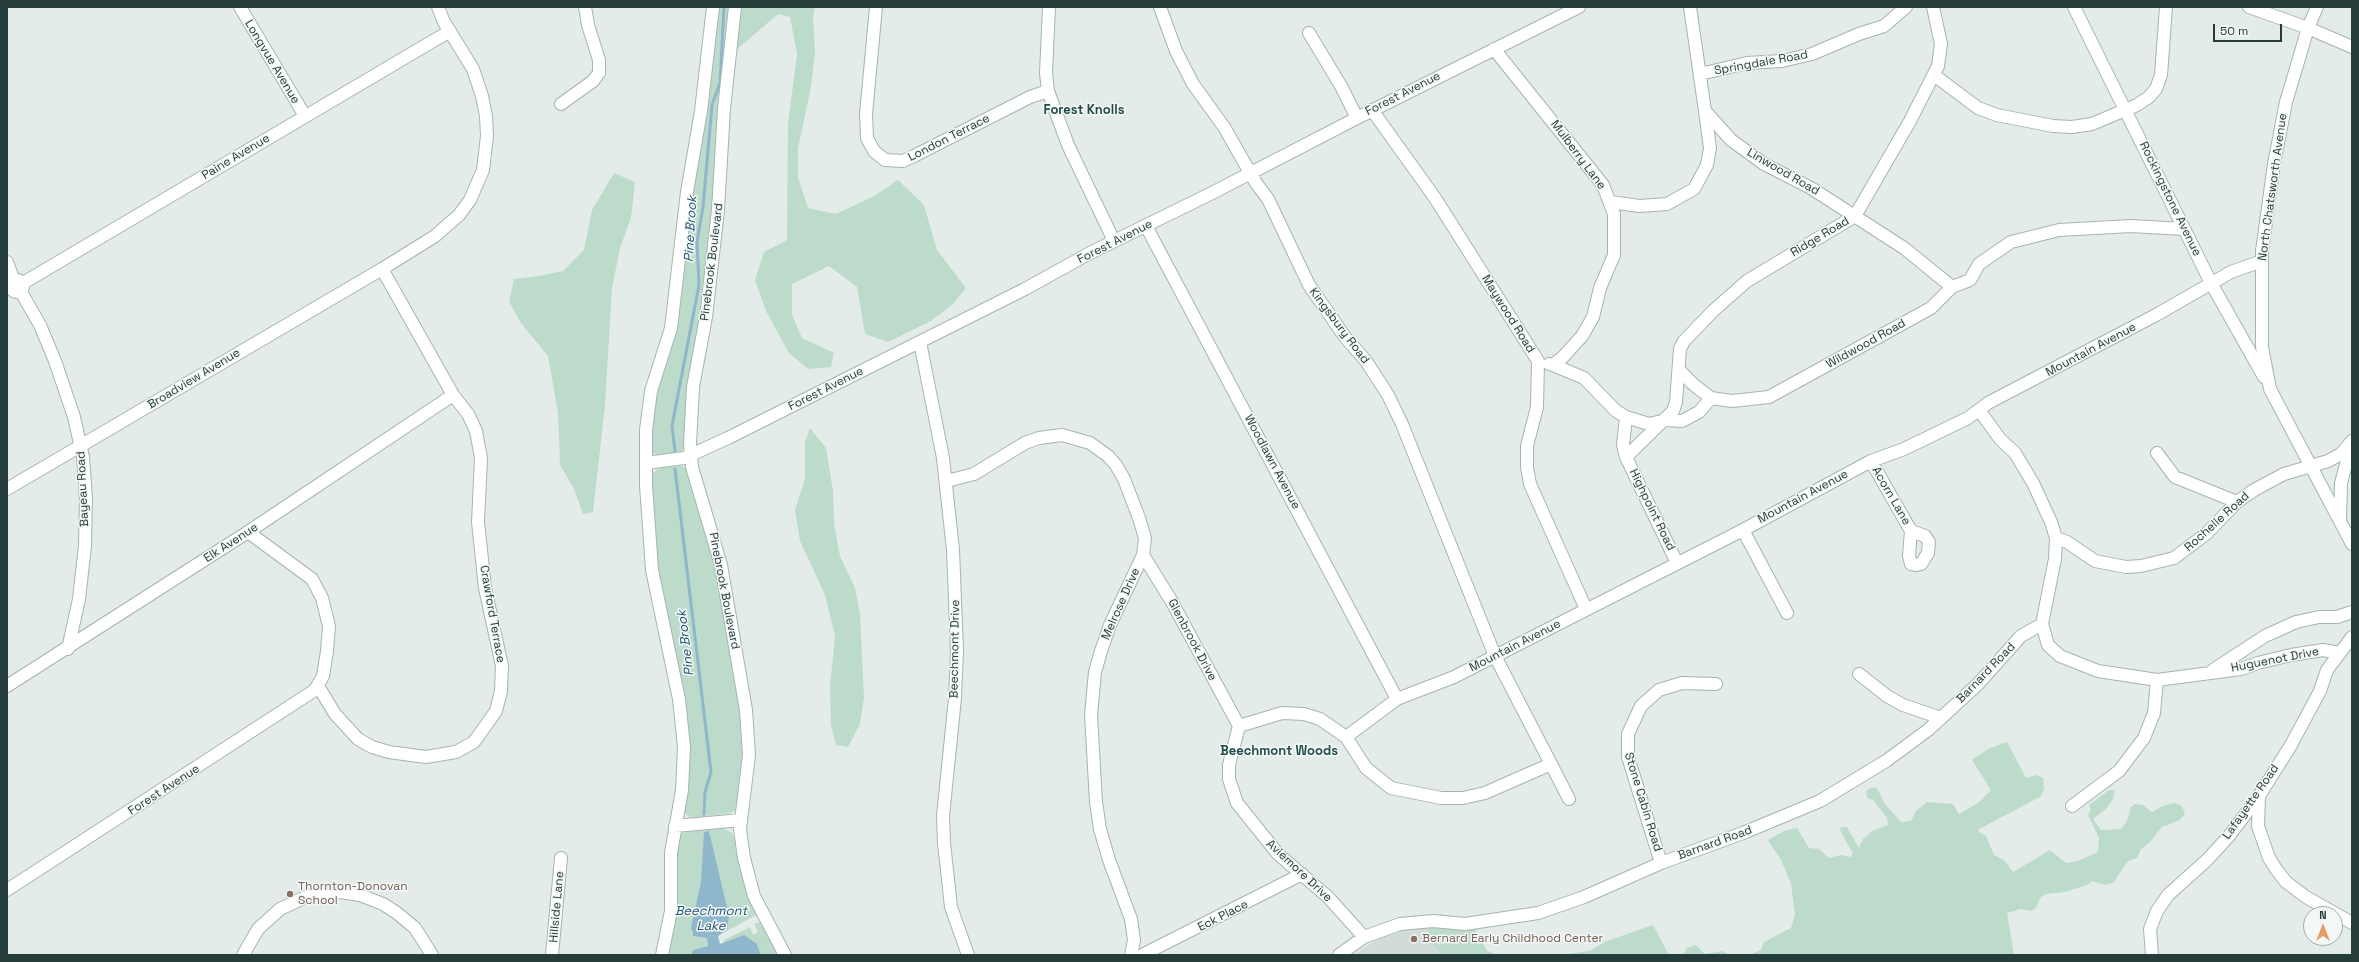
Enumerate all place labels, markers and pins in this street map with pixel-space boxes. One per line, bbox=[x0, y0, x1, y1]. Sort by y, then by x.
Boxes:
place label: Thornton-Donovan School bbox=[298, 880, 408, 908]
marker: Thornton-Donovan School bbox=[285, 889, 295, 899]
place label: Bernard Early Childhood Center bbox=[1422, 932, 1603, 946]
marker: Bernard Early Childhood Center bbox=[1409, 934, 1419, 944]

